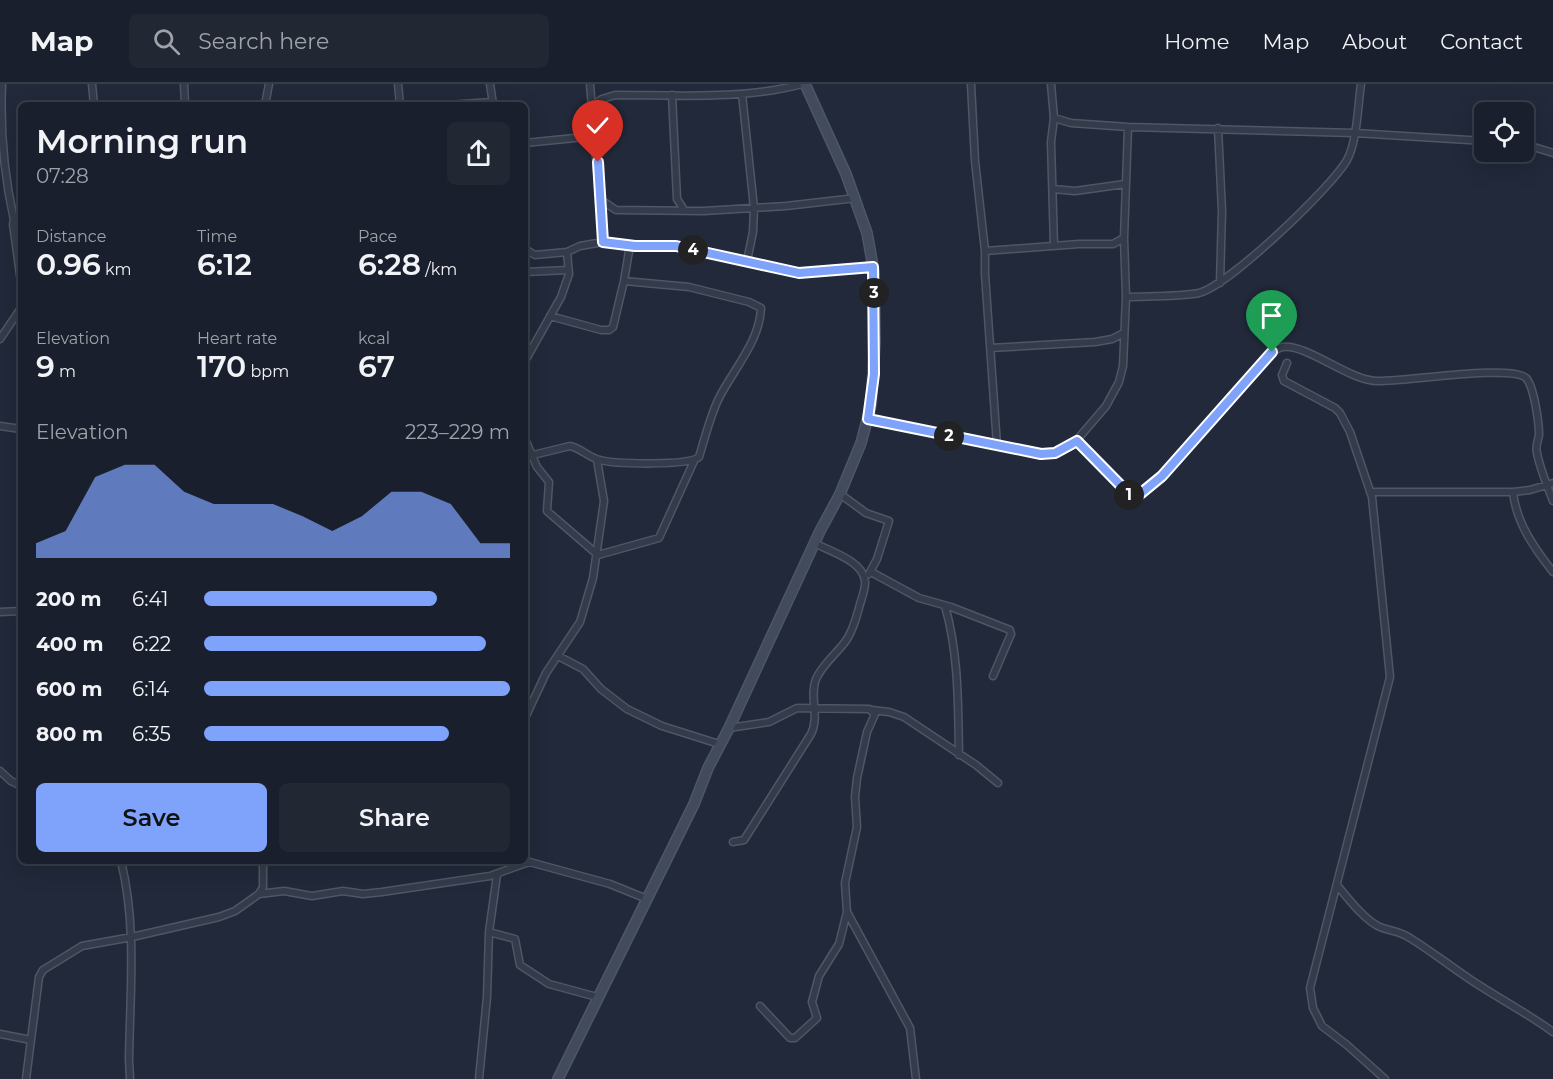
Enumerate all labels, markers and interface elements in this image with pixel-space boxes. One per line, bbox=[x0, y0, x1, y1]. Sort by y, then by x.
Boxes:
search box bbox=[129, 14, 549, 68]
text: Map bbox=[30, 24, 93, 58]
icon: search bbox=[150, 25, 183, 58]
text: Search here bbox=[198, 28, 329, 55]
text: Home bbox=[1164, 29, 1229, 54]
text: Map bbox=[1262, 29, 1309, 54]
text: About bbox=[1342, 29, 1407, 54]
text: Contact bbox=[1440, 29, 1523, 54]
pin bbox=[572, 100, 623, 162]
map controls bbox=[1474, 102, 1534, 162]
button: locate bbox=[1474, 102, 1534, 162]
icon: check bbox=[581, 109, 614, 142]
text: Morning run bbox=[36, 121, 248, 161]
button: share bbox=[447, 122, 510, 185]
text: 07:28 bbox=[36, 164, 89, 188]
text: Distance bbox=[36, 227, 106, 246]
text: Time bbox=[197, 227, 237, 246]
text: Pace bbox=[358, 227, 397, 246]
pin: 4 bbox=[678, 235, 708, 265]
text: 4 bbox=[687, 240, 699, 259]
text: 0.96 bbox=[36, 246, 101, 283]
text: 6:12 bbox=[197, 246, 252, 283]
text: 6:28 bbox=[358, 246, 421, 283]
text: km bbox=[101, 260, 131, 279]
text: /km bbox=[421, 260, 457, 279]
pin: 3 bbox=[859, 278, 889, 308]
text: 3 bbox=[869, 283, 879, 302]
pin bbox=[1246, 290, 1297, 352]
icon: arrive bbox=[1255, 299, 1288, 332]
text: Elevation bbox=[36, 329, 110, 348]
text: Heart rate bbox=[197, 329, 277, 348]
text: kcal bbox=[358, 329, 390, 348]
text: 9 bbox=[36, 348, 55, 385]
text: 170 bbox=[197, 348, 246, 385]
text: 67 bbox=[358, 348, 395, 385]
text: m bbox=[55, 362, 76, 381]
text: bpm bbox=[246, 362, 289, 381]
text: Elevation bbox=[36, 420, 128, 444]
text: 223–229 m bbox=[405, 420, 510, 444]
pin: 2 bbox=[934, 421, 964, 451]
text: 2 bbox=[944, 426, 954, 445]
pin: 1 bbox=[1114, 480, 1144, 510]
text: 1 bbox=[1126, 485, 1132, 504]
text: 200 m bbox=[36, 587, 102, 611]
text: 6:41 bbox=[132, 587, 168, 611]
text: 400 m bbox=[36, 632, 104, 656]
text: 6:22 bbox=[132, 632, 171, 656]
text: 600 m bbox=[36, 677, 103, 701]
text: 6:14 bbox=[132, 677, 169, 701]
text: 800 m bbox=[36, 722, 103, 746]
text: 6:35 bbox=[132, 722, 171, 746]
button: Save bbox=[36, 783, 267, 852]
button: Share bbox=[279, 783, 510, 852]

